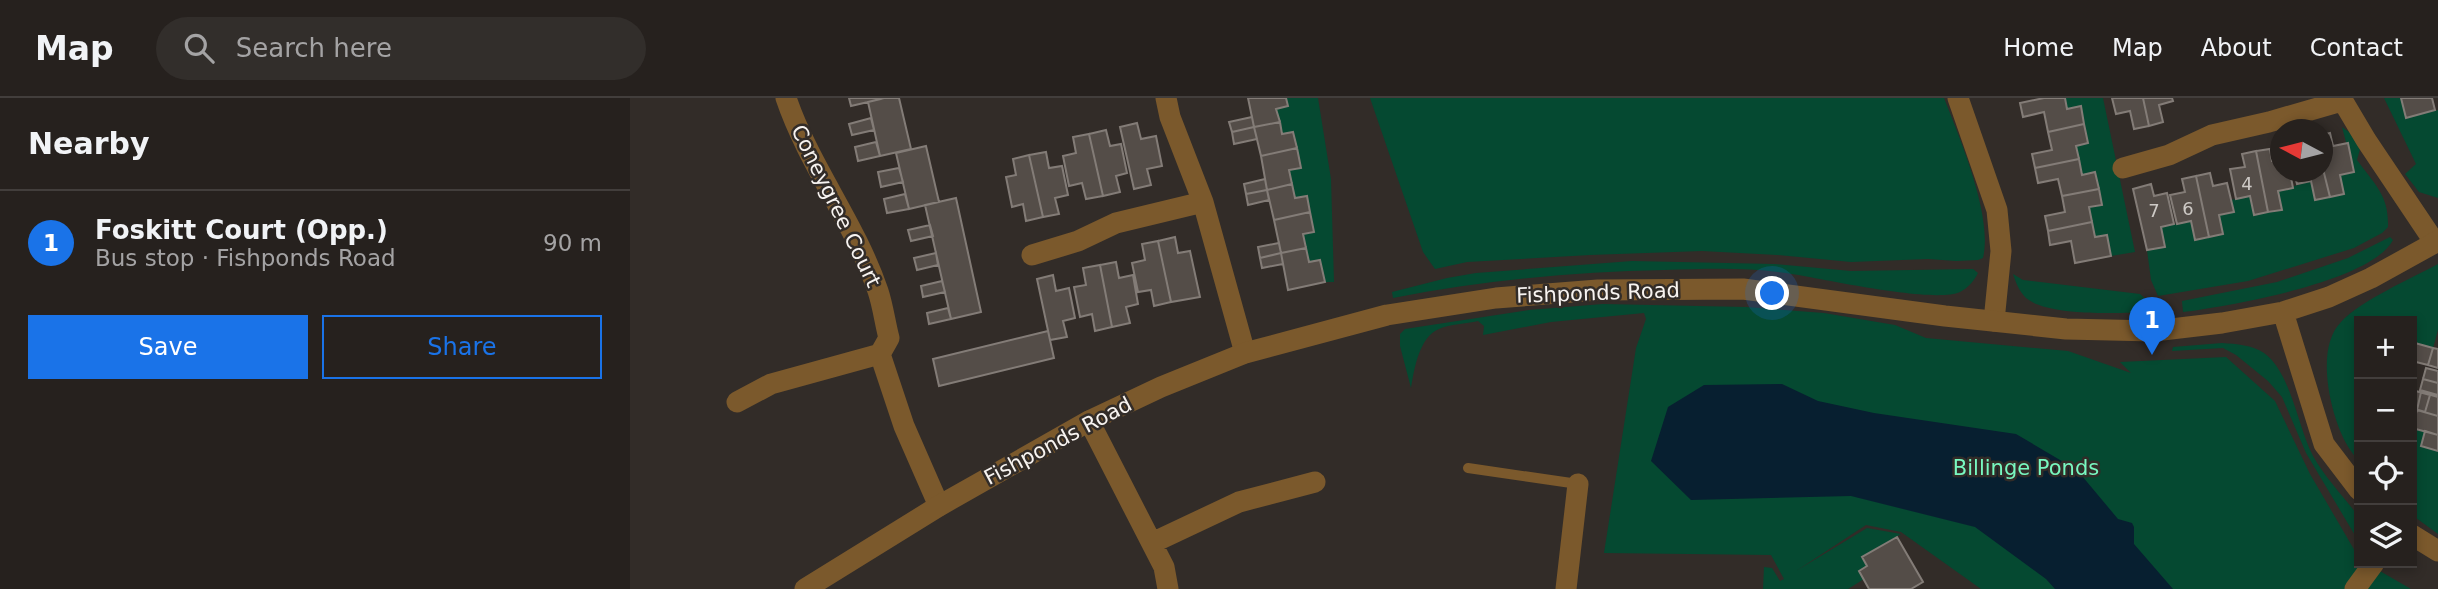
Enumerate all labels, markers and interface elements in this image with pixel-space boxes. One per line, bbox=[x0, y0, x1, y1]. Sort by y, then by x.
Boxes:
search box bbox=[156, 17, 646, 80]
text: Map bbox=[35, 29, 114, 68]
icon: search bbox=[180, 29, 218, 67]
text: Search here bbox=[236, 33, 392, 63]
text: Home bbox=[2003, 34, 2074, 62]
text: Map bbox=[2112, 34, 2163, 62]
text: About bbox=[2201, 34, 2272, 62]
text: Contact bbox=[2310, 34, 2403, 62]
north arrow bbox=[2270, 119, 2333, 182]
street label: Coneygree Court bbox=[786, 121, 886, 291]
text: Nearby bbox=[28, 126, 150, 161]
house number: 4 bbox=[2241, 173, 2253, 194]
house number: 6 bbox=[2182, 198, 2194, 219]
house number: 7 bbox=[2148, 200, 2160, 221]
text: Foskitt Court (Opp.) bbox=[95, 215, 388, 245]
text: 1 bbox=[43, 230, 59, 256]
text: 90 m bbox=[543, 230, 602, 256]
text: Bus stop · Fishponds Road bbox=[95, 245, 396, 271]
your location bbox=[1755, 276, 1789, 310]
street label: Fishponds Road bbox=[1516, 278, 1680, 308]
pin: 1 bbox=[2129, 297, 2175, 355]
button: Save bbox=[28, 315, 308, 379]
button: Share bbox=[322, 315, 602, 379]
map controls bbox=[2354, 316, 2417, 568]
button: + bbox=[2354, 316, 2417, 379]
button: − bbox=[2354, 379, 2417, 442]
street label: Fishponds Road bbox=[980, 392, 1136, 490]
button: locate bbox=[2354, 442, 2417, 505]
park label: Billinge Ponds bbox=[1953, 456, 2099, 480]
button: layers bbox=[2354, 505, 2417, 568]

